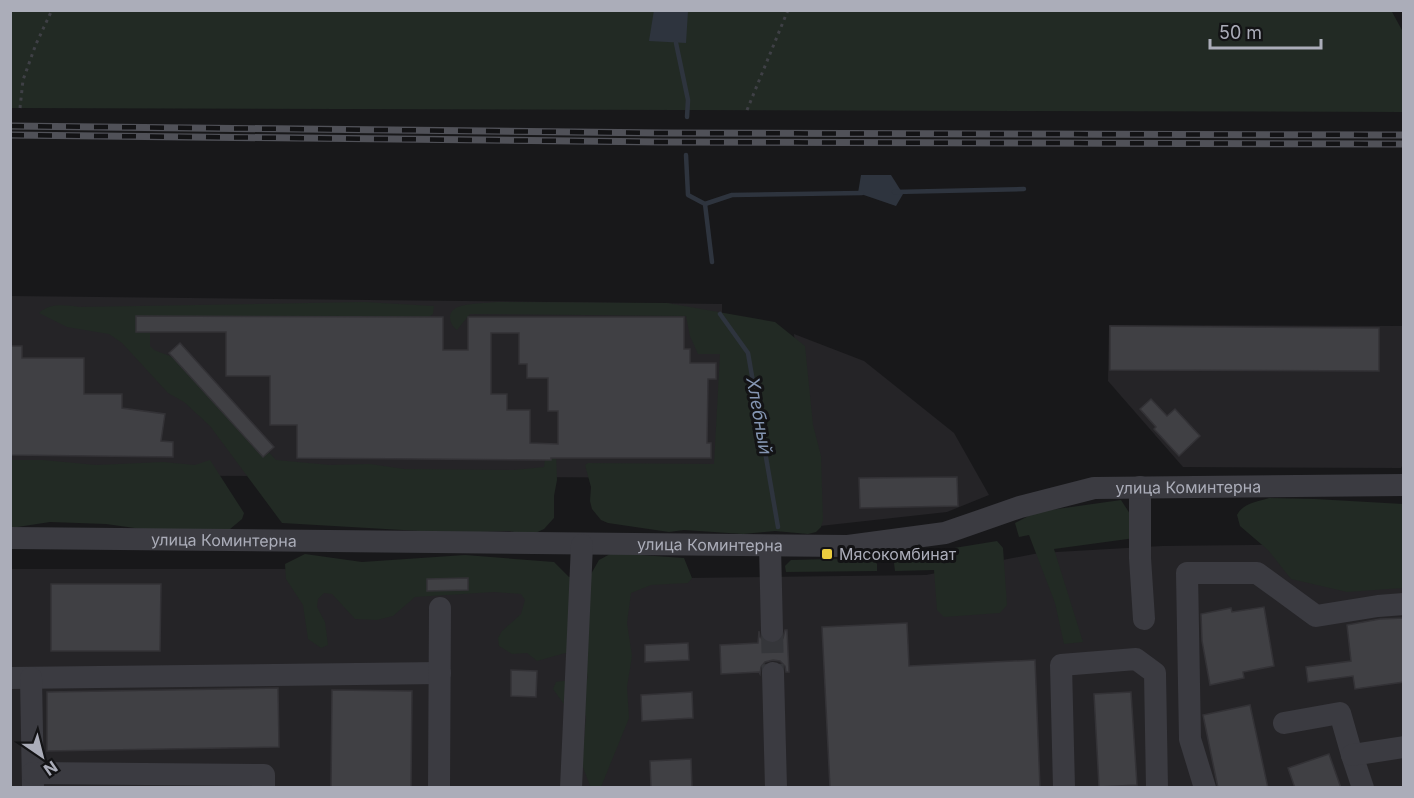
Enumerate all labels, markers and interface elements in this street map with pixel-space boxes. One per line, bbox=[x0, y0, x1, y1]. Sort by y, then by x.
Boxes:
scale bar bbox=[1210, 12, 1321, 50]
text: 50 m bbox=[1219, 22, 1262, 43]
water label: Хлебный bbox=[742, 375, 777, 457]
street label: улица Коминтерна bbox=[1115, 476, 1261, 498]
street label: улица Коминтерна bbox=[151, 529, 297, 551]
street label: улица Коминтерна bbox=[637, 534, 783, 555]
place label: Мясокомбинат bbox=[839, 544, 957, 564]
marker: Мясокомбинат bbox=[820, 547, 834, 561]
north arrow bbox=[12, 726, 72, 786]
text: N bbox=[40, 757, 61, 780]

